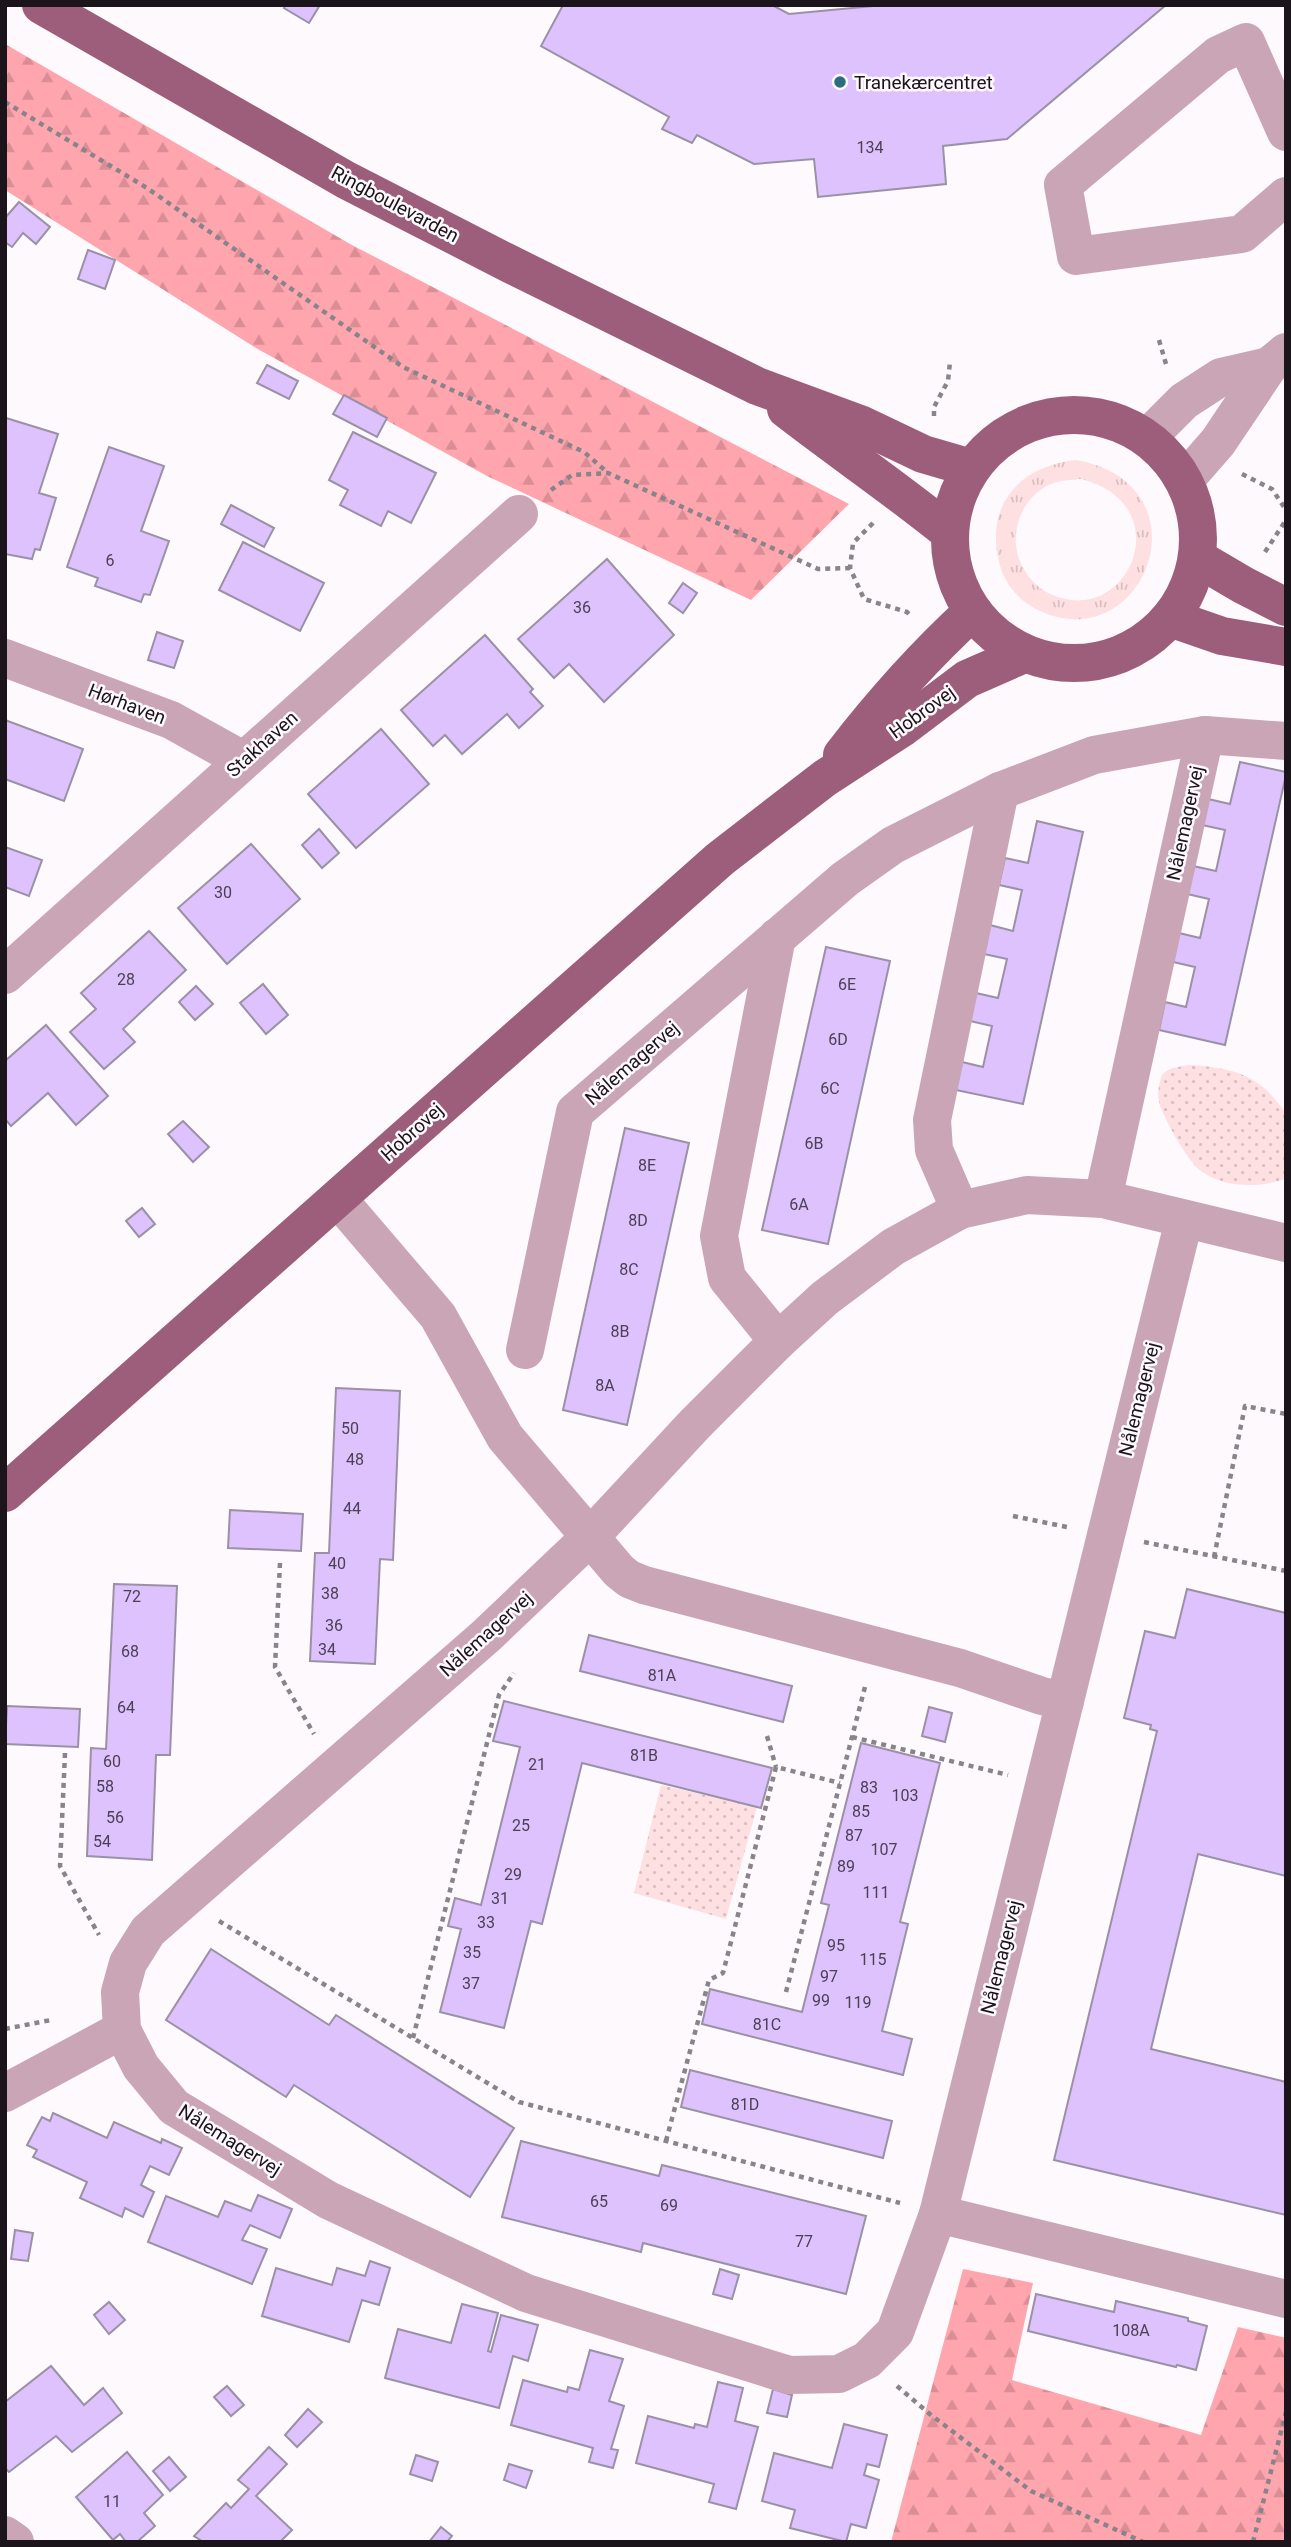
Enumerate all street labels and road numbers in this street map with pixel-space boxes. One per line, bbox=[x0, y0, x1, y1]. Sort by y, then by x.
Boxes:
street label: Ringboulevarden bbox=[327, 161, 463, 247]
street label: Hørhaven bbox=[85, 679, 169, 729]
street label: Hobrovej bbox=[885, 680, 959, 744]
street label: Stakhaven bbox=[222, 706, 302, 782]
street label: Nålemagervej bbox=[1162, 764, 1208, 882]
street label: Nålemagervej bbox=[580, 1016, 684, 1110]
street label: Hobrovej bbox=[376, 1098, 448, 1166]
street label: Nålemagervej bbox=[1114, 1340, 1164, 1458]
street label: Nålemagervej bbox=[435, 1586, 537, 1682]
street label: Nålemagervej bbox=[976, 1898, 1026, 2016]
street label: Nålemagervej bbox=[174, 2099, 286, 2181]

